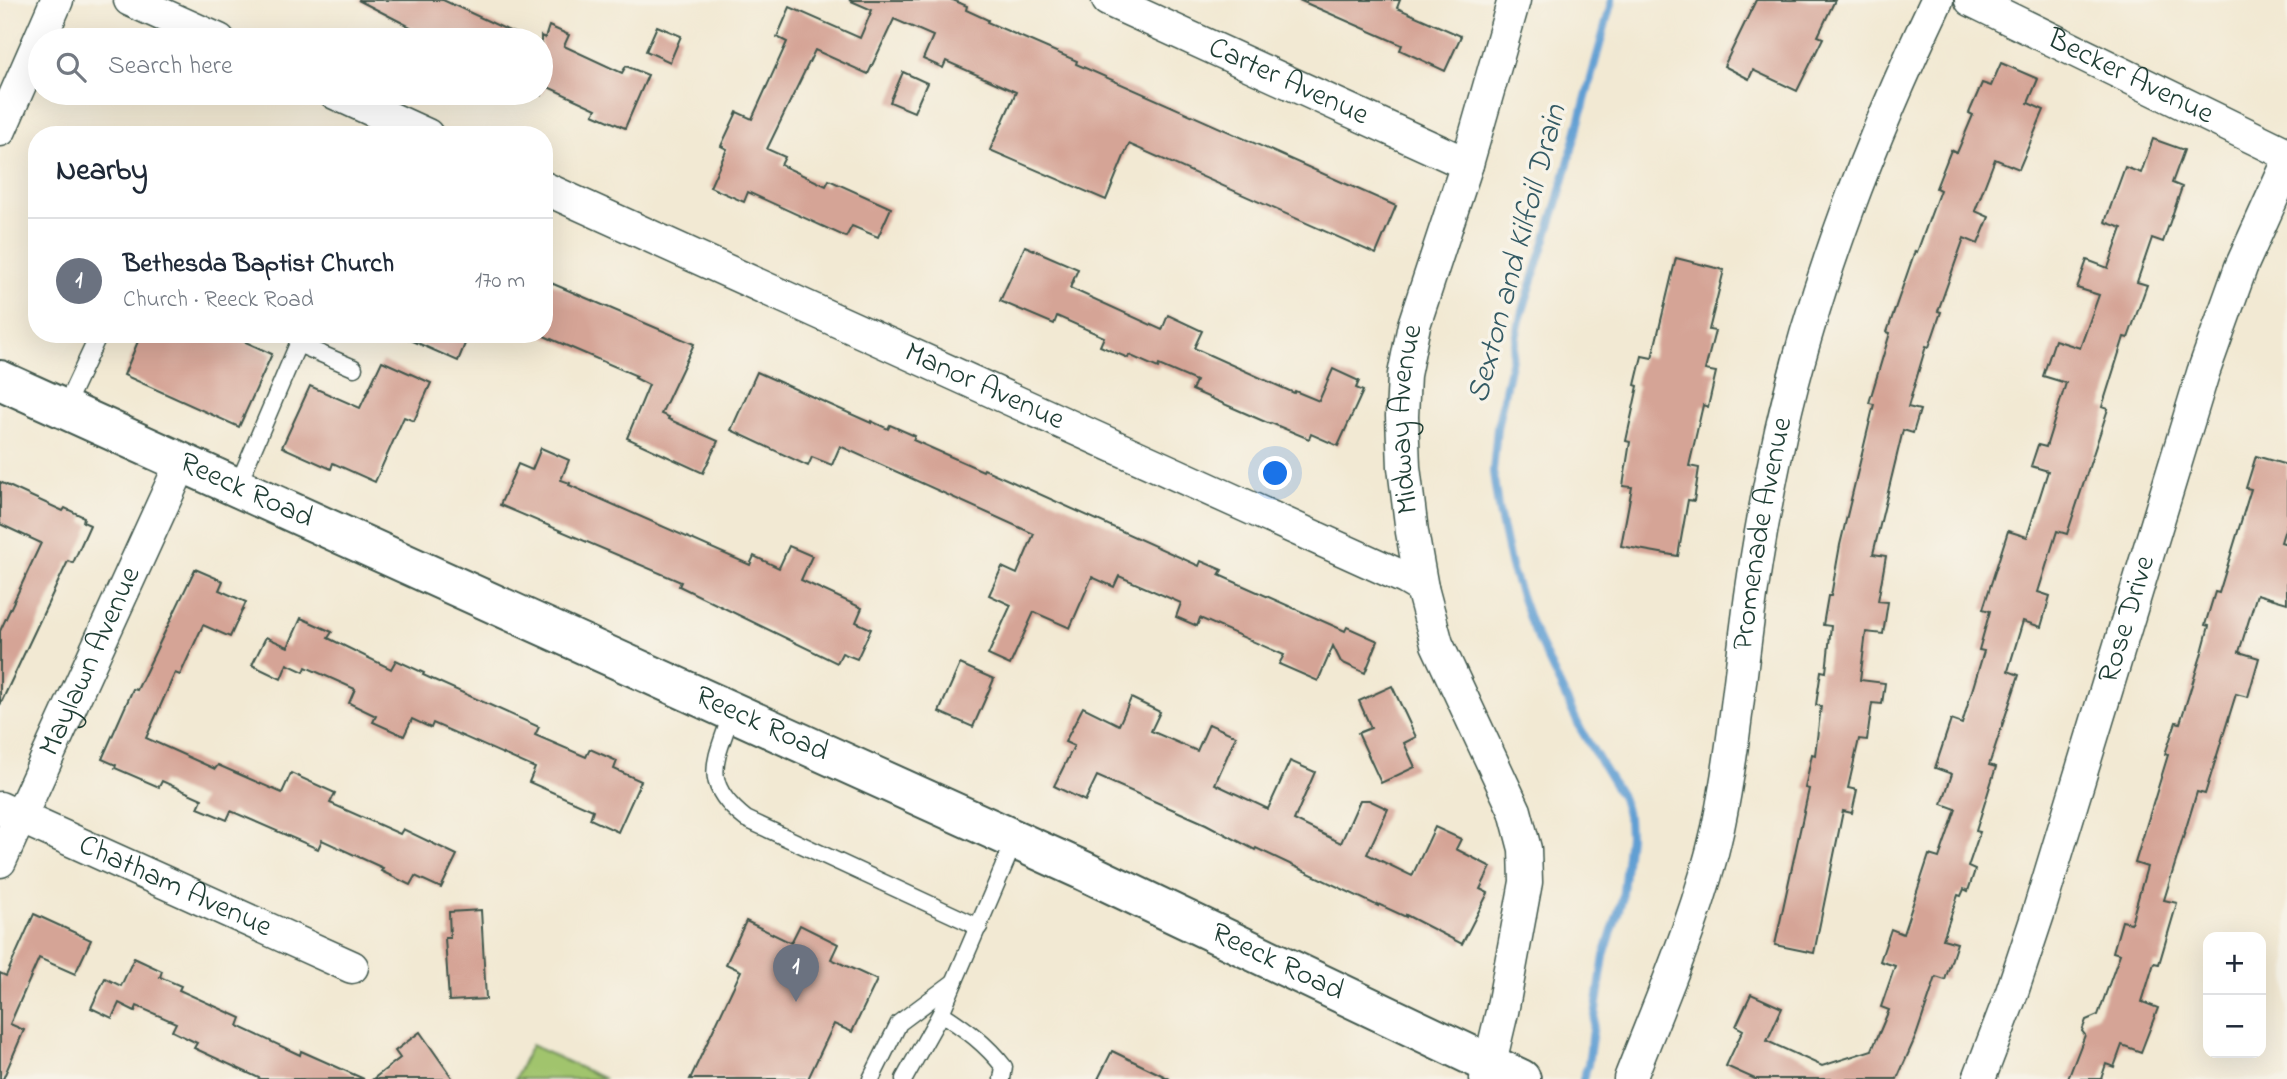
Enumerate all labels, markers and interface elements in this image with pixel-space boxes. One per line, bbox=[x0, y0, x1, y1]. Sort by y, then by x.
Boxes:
street label: Becker Avenue bbox=[2039, 18, 2221, 137]
street label: Carter Avenue bbox=[1201, 27, 1376, 138]
search box bbox=[28, 28, 553, 105]
icon: search bbox=[52, 48, 90, 86]
text: Search here bbox=[108, 48, 233, 86]
water label: Sexton and Kilfoil Drain bbox=[1456, 98, 1581, 408]
text: Nearby bbox=[56, 150, 148, 194]
text: Bethesda Baptist Church bbox=[123, 246, 394, 284]
text: 1 bbox=[75, 265, 83, 298]
text: 170 m bbox=[475, 265, 525, 298]
text: Church · Reeck Road bbox=[123, 284, 314, 317]
street label: Midway Avenue bbox=[1380, 320, 1436, 517]
street label: Manor Avenue bbox=[897, 332, 1072, 443]
street label: Promenade Avenue bbox=[1722, 412, 1806, 653]
street label: Reeck Road bbox=[172, 442, 320, 541]
your location bbox=[1258, 456, 1292, 490]
street label: Rose Drive bbox=[2088, 550, 2168, 689]
street label: Maylawn Avenue bbox=[29, 559, 153, 764]
street label: Reeck Road bbox=[687, 675, 836, 774]
street label: Chatham Avenue bbox=[71, 824, 279, 950]
street label: Reeck Road bbox=[1203, 912, 1351, 1014]
map controls bbox=[2203, 932, 2266, 1058]
button: + bbox=[2203, 932, 2266, 995]
pin: 1 bbox=[773, 944, 819, 1002]
button: − bbox=[2203, 995, 2266, 1058]

